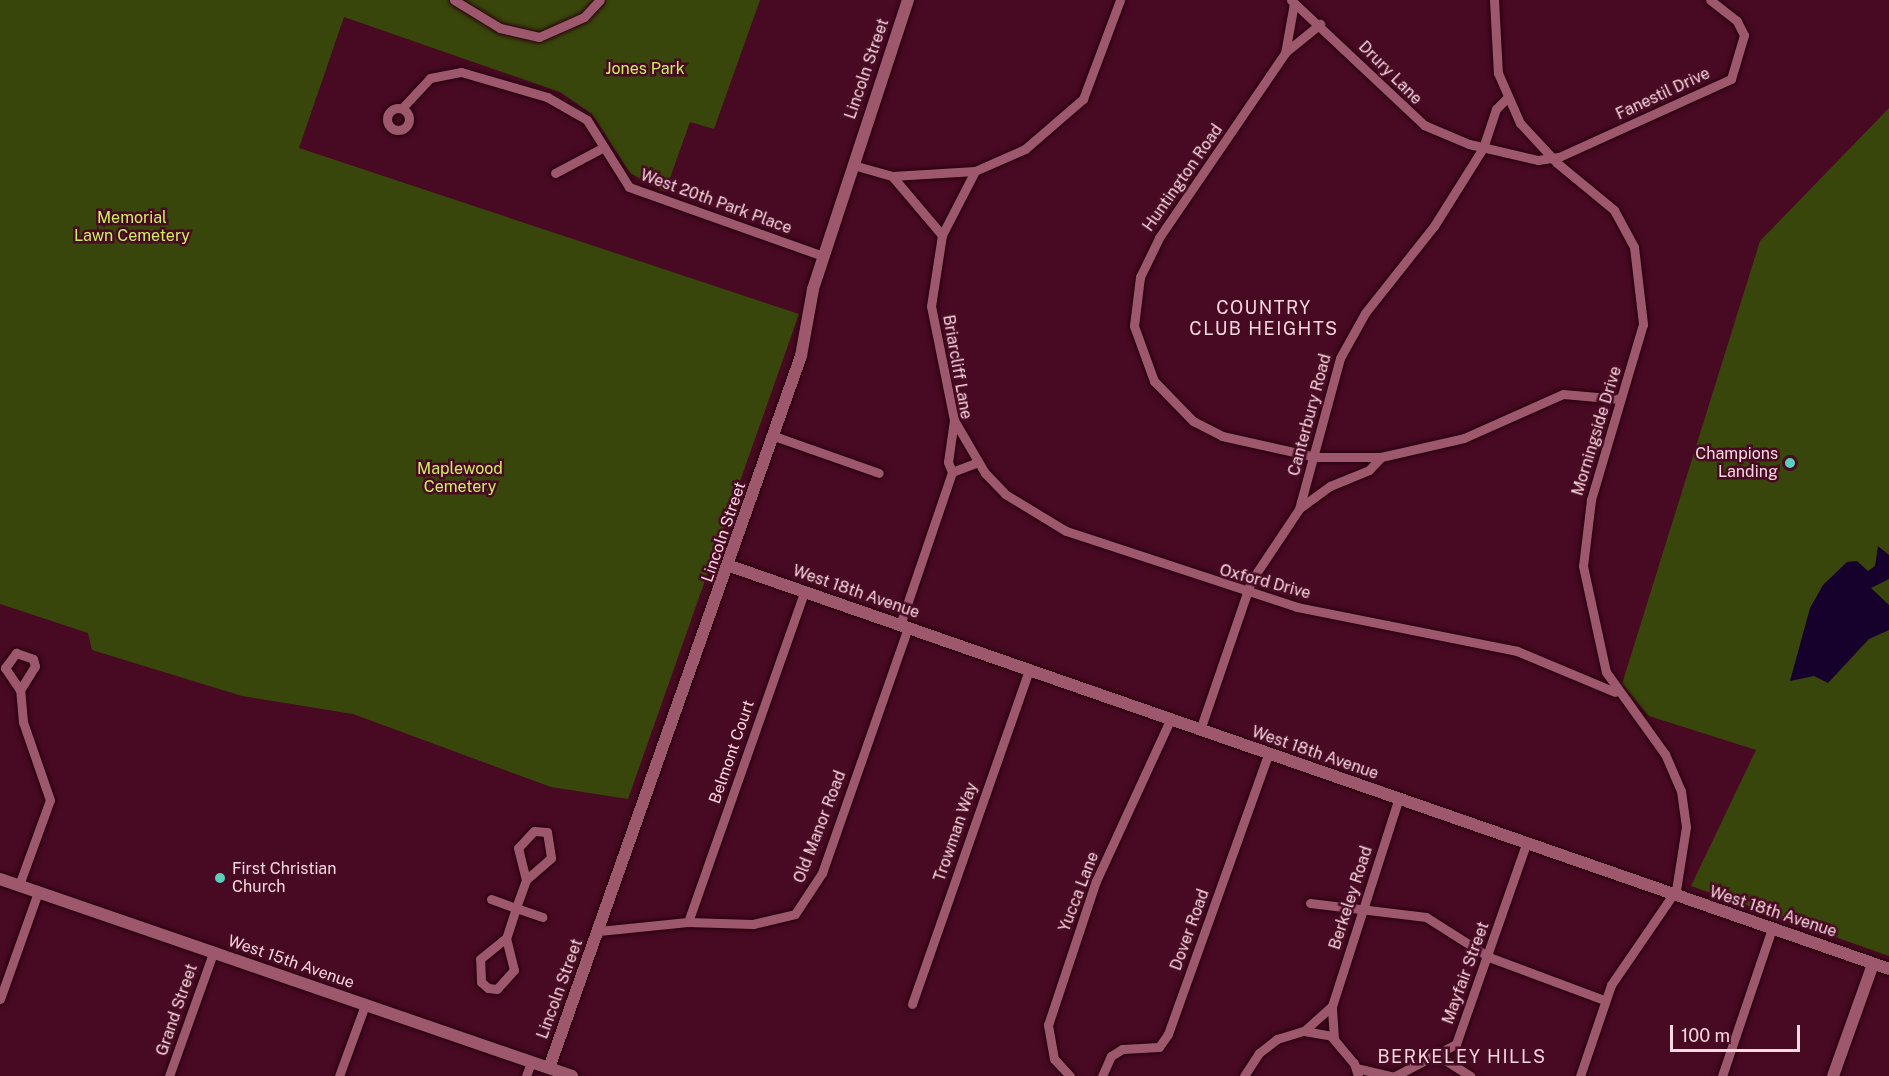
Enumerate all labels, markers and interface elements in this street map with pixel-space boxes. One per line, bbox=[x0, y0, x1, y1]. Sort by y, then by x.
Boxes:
street label: Lincoln Street bbox=[841, 16, 893, 122]
street label: Drury Lane bbox=[1354, 37, 1426, 109]
park label: Jones Park bbox=[605, 59, 685, 79]
street label: Fanestil Drive bbox=[1613, 64, 1713, 124]
street label: Huntington Road bbox=[1139, 121, 1227, 235]
street label: West 20th Park Place bbox=[638, 166, 794, 238]
park label: Memorial Lawn Cemetery bbox=[74, 208, 190, 246]
district label: COUNTRY CLUB HEIGHTS bbox=[1189, 298, 1339, 340]
street label: Briarcliff Lane bbox=[938, 313, 976, 421]
street label: Canterbury Road bbox=[1284, 352, 1336, 478]
street label: Morningside Drive bbox=[1568, 364, 1626, 498]
place label: Champions Landing bbox=[1695, 444, 1778, 482]
marker: Champions Landing bbox=[1783, 456, 1797, 470]
park label: Maplewood Cemetery bbox=[417, 459, 503, 497]
street label: Lincoln Street bbox=[698, 479, 750, 585]
street label: West 18th Avenue bbox=[790, 561, 922, 623]
street label: Oxford Drive bbox=[1217, 561, 1313, 603]
street label: Belmont Court bbox=[705, 698, 759, 806]
street label: West 18th Avenue bbox=[1249, 722, 1381, 784]
street label: Old Manor Road bbox=[790, 768, 850, 886]
street label: Trowman Way bbox=[930, 780, 982, 884]
street label: Berkeley Road bbox=[1325, 844, 1377, 952]
street label: Yucca Lane bbox=[1055, 849, 1103, 935]
place label: First Christian Church bbox=[232, 859, 336, 897]
marker: First Christian Church bbox=[213, 871, 227, 885]
street label: West 18th Avenue bbox=[1707, 882, 1839, 942]
street label: Dover Road bbox=[1166, 887, 1214, 973]
street label: Mayfair Street bbox=[1439, 919, 1493, 1027]
street label: West 15th Avenue bbox=[225, 931, 357, 993]
street label: Lincoln Street bbox=[533, 936, 587, 1042]
street label: Grand Street bbox=[152, 962, 202, 1058]
scale bar bbox=[1673, 1013, 1804, 1051]
text: 100 m bbox=[1681, 1025, 1730, 1046]
district label: BERKELEY HILLS bbox=[1377, 1046, 1547, 1068]

